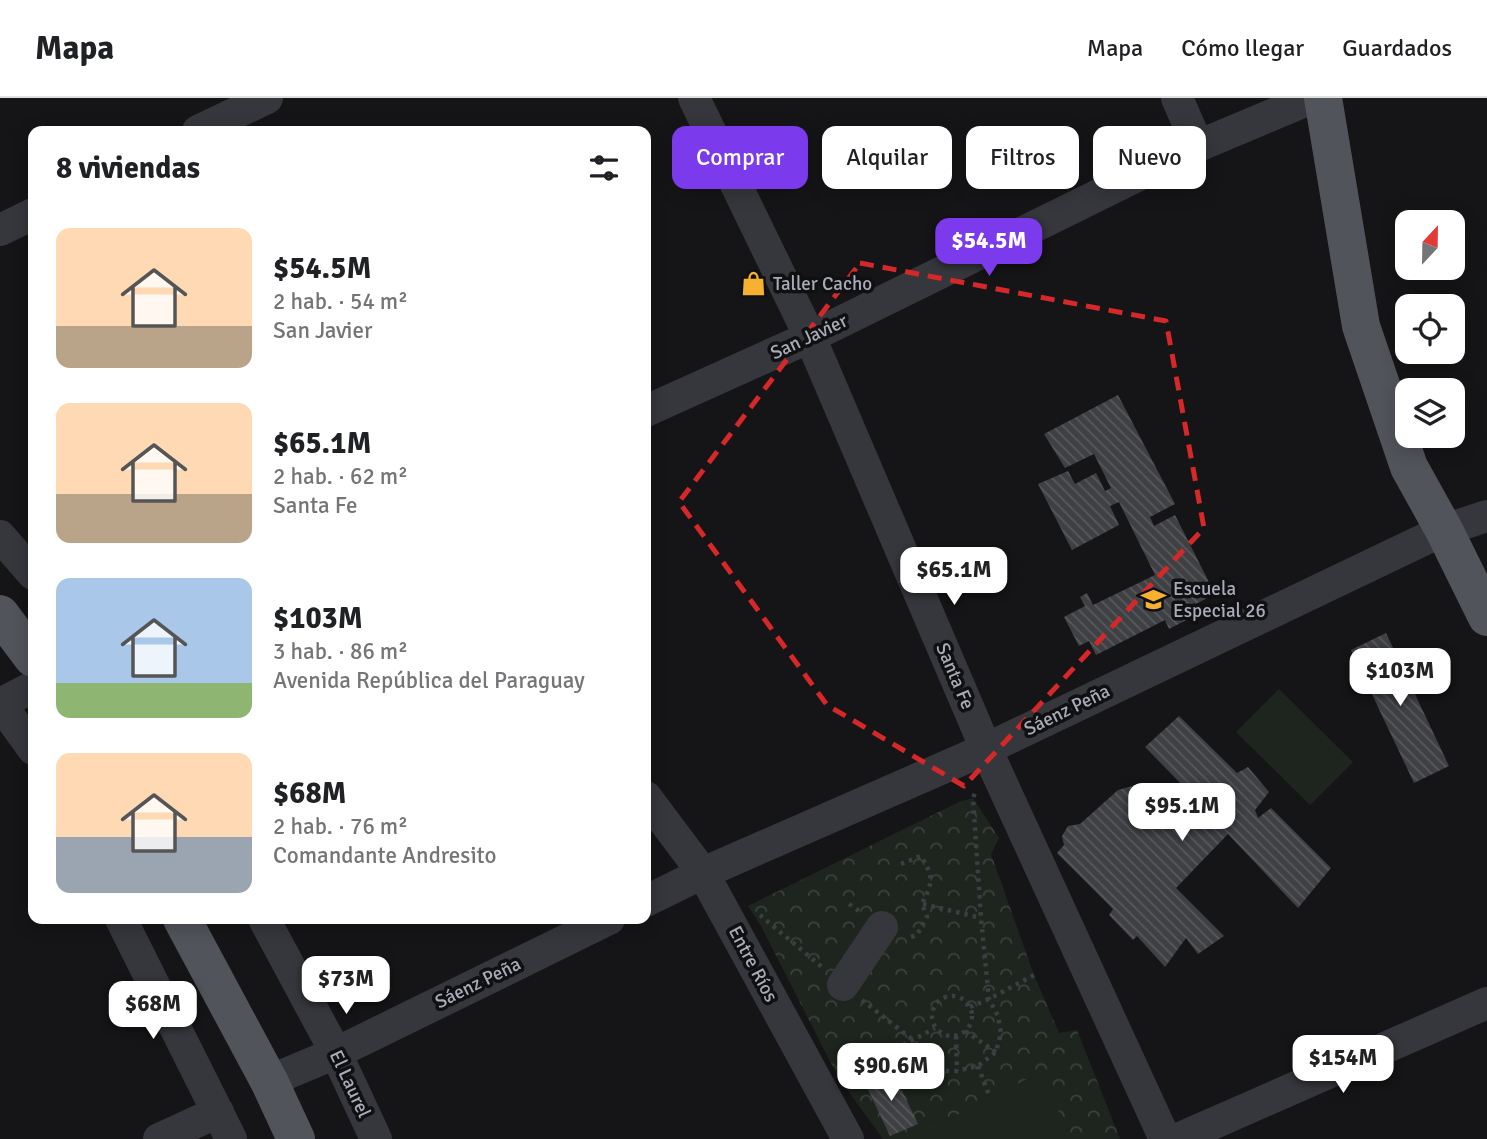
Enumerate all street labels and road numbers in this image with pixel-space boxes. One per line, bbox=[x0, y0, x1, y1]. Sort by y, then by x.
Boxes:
street label: San Javier bbox=[767, 309, 851, 365]
street label: Santa Fe bbox=[930, 639, 980, 713]
street label: Sáenz Peña bbox=[1020, 679, 1114, 741]
street label: Entre Ríos bbox=[723, 922, 783, 1006]
street label: Sáenz Peña bbox=[431, 952, 525, 1014]
street label: El Laurel bbox=[324, 1046, 376, 1122]

